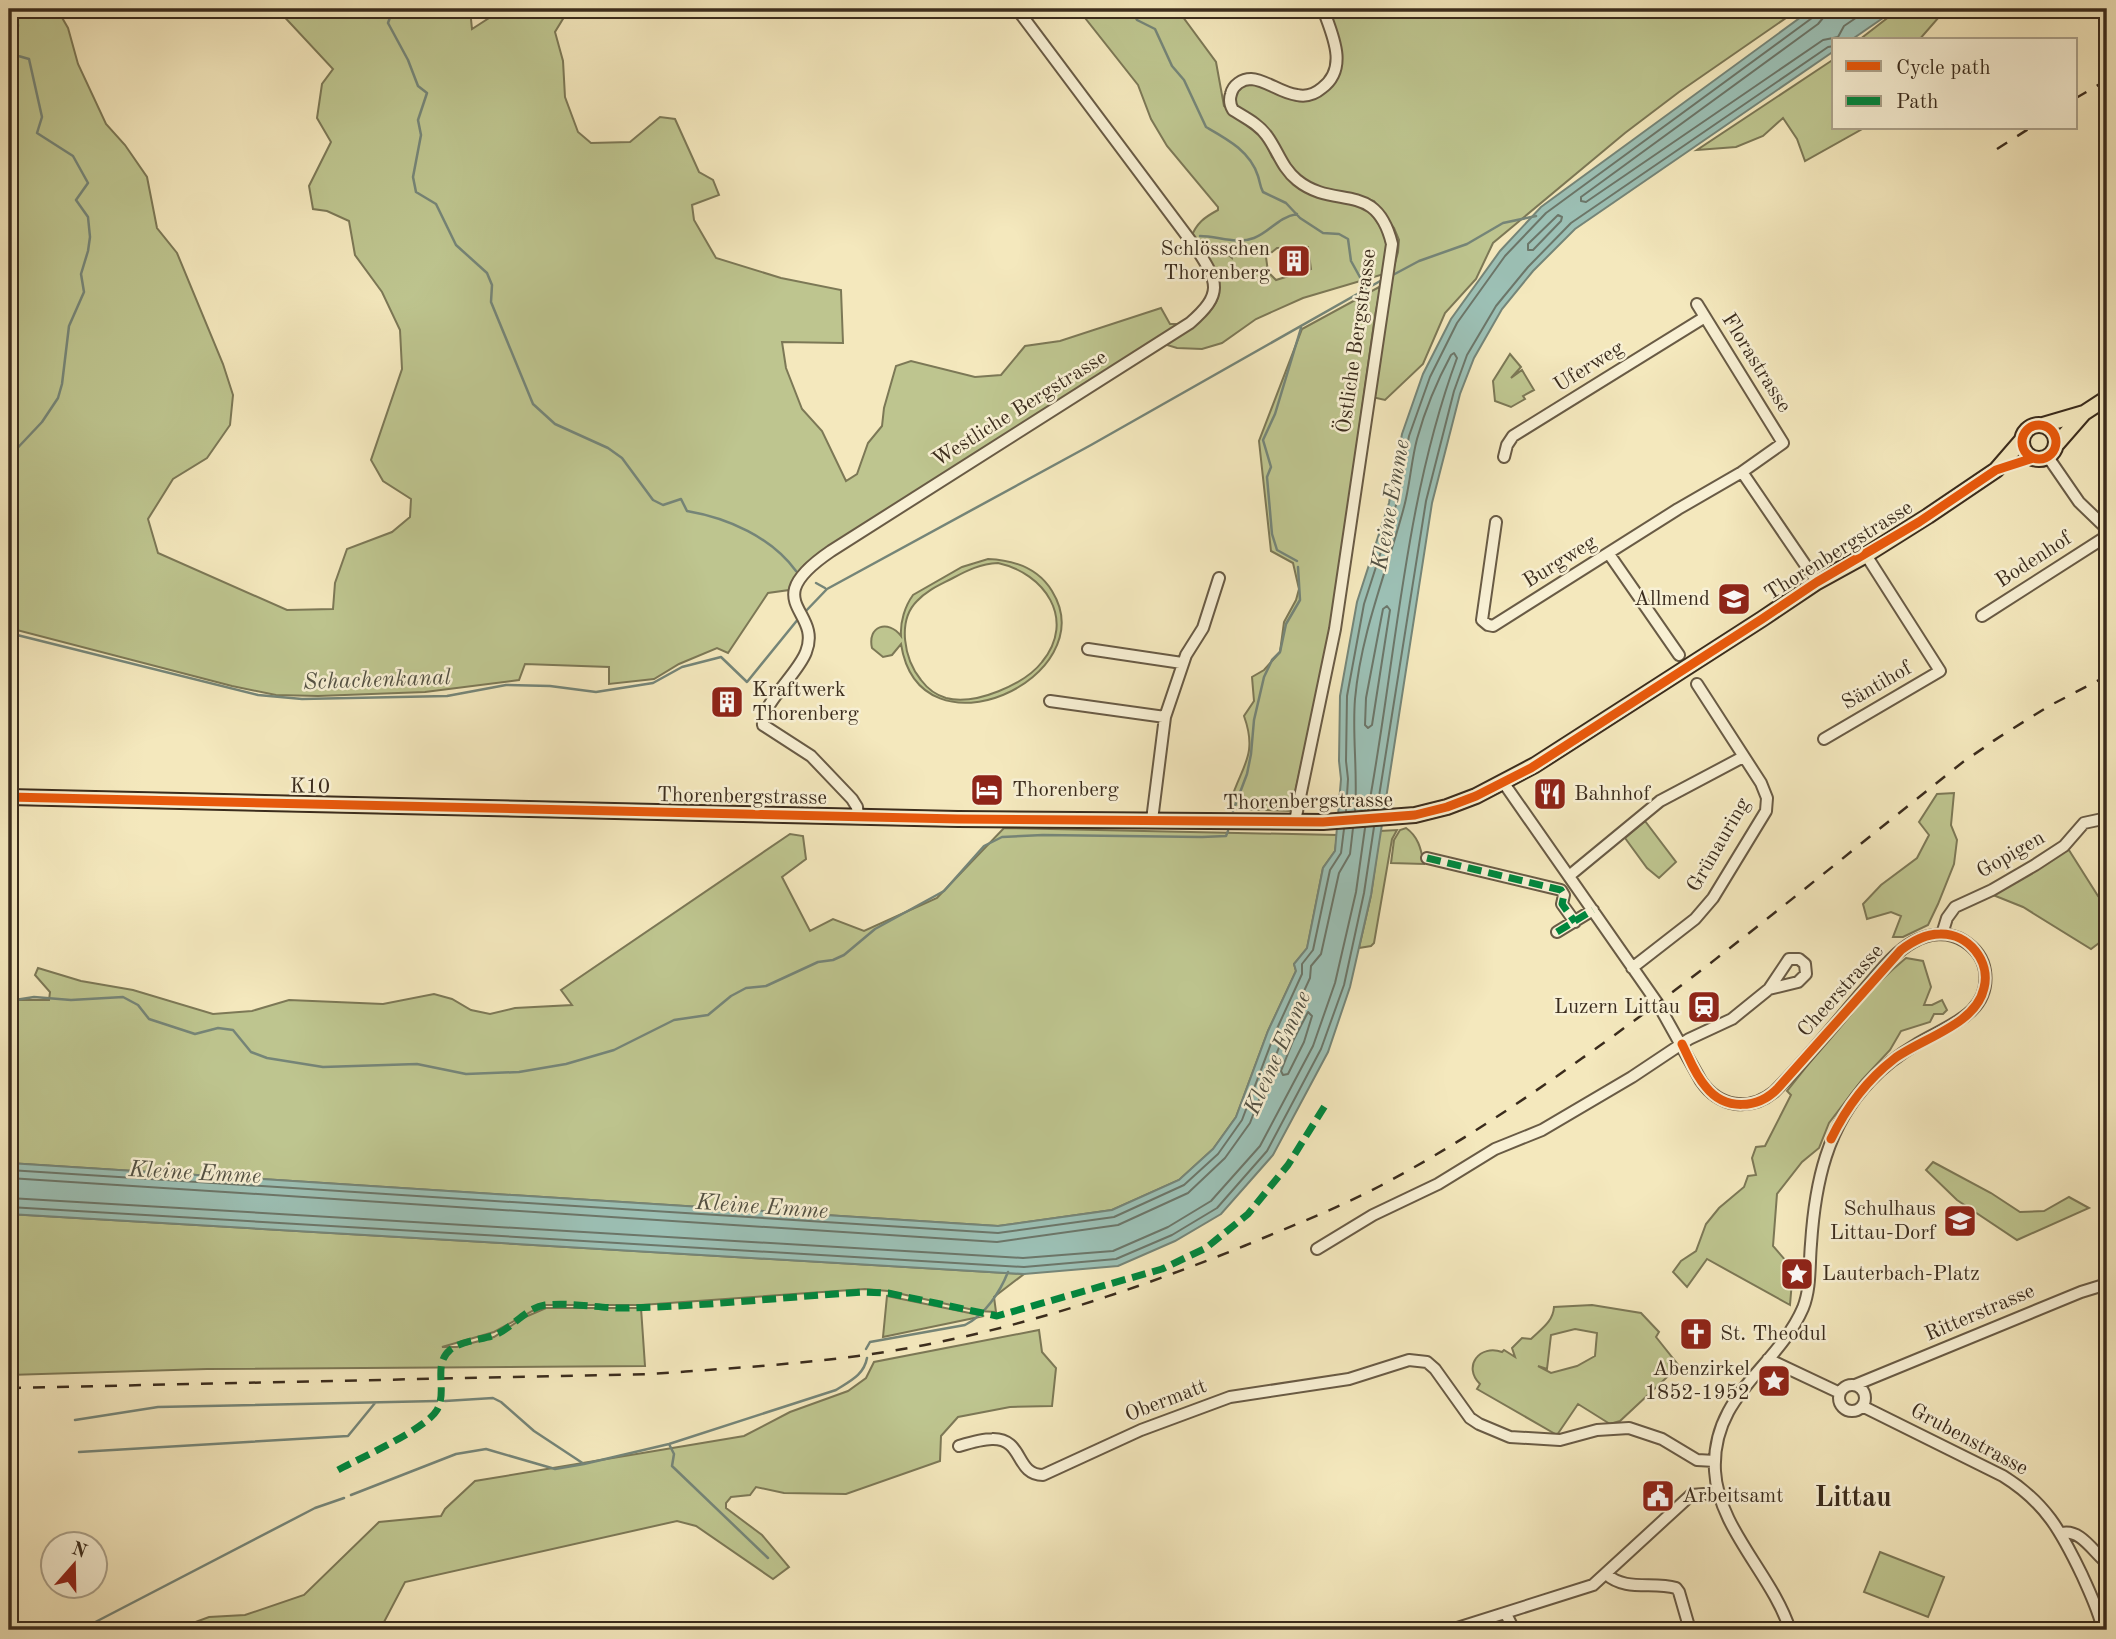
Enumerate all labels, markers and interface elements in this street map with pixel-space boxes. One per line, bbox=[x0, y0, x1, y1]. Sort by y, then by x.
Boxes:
legend bbox=[1832, 38, 2078, 130]
text: Cycle path bbox=[1896, 58, 1991, 79]
text: Path bbox=[1896, 92, 1939, 113]
place label: Schlösschen Thorenberg bbox=[1161, 239, 1271, 284]
building icon: Schlösschen Thorenberg bbox=[1275, 242, 1313, 280]
street label: Östliche Bergstrasse bbox=[1330, 247, 1380, 435]
street label: Florastrasse bbox=[1717, 310, 1795, 416]
street label: Uferweg bbox=[1550, 337, 1628, 397]
street label: Westliche Bergstrasse bbox=[929, 347, 1111, 471]
water label: Kleine Emme bbox=[1368, 438, 1414, 573]
street label: Thorenbergstrasse bbox=[1761, 497, 1917, 605]
street label: Bodenhof bbox=[1992, 527, 2077, 592]
street label: Burgweg bbox=[1520, 531, 1601, 593]
school or university icon: Allmend bbox=[1715, 580, 1753, 618]
place label: Allmend bbox=[1634, 589, 1710, 610]
street label: Säntihof bbox=[1839, 657, 1916, 714]
water label: Schachenkanal bbox=[303, 666, 452, 694]
place label: Kraftwerk Thorenberg bbox=[752, 680, 859, 725]
building icon: Kraftwerk Thorenberg bbox=[708, 683, 746, 721]
hotel icon: Thorenberg bbox=[968, 771, 1006, 809]
restaurant icon: Bahnhof bbox=[1531, 775, 1569, 813]
street label: K10 bbox=[290, 776, 330, 798]
place label: Thorenberg bbox=[1012, 780, 1119, 801]
place label: Bahnhof bbox=[1574, 784, 1651, 805]
street label: Thorenbergstrasse bbox=[657, 785, 827, 809]
street label: Thorenbergstrasse bbox=[1223, 790, 1393, 814]
street label: Grünauring bbox=[1684, 794, 1755, 896]
street label: Gopigen bbox=[1974, 827, 2048, 883]
street label: Cheerstrasse bbox=[1794, 941, 1888, 1041]
water label: Kleine Emme bbox=[1240, 988, 1316, 1119]
station icon: Luzern Littau bbox=[1685, 988, 1723, 1026]
place label: Luzern Littau bbox=[1554, 997, 1680, 1018]
water label: Kleine Emme bbox=[127, 1158, 262, 1188]
water label: Kleine Emme bbox=[694, 1191, 829, 1223]
place label: Schulhaus Littau-Dorf bbox=[1830, 1199, 1937, 1244]
school or university icon: Schulhaus Littau-Dorf bbox=[1941, 1202, 1979, 1240]
place icon: Lauterbach-Platz bbox=[1778, 1255, 1816, 1293]
place label: Lauterbach-Platz bbox=[1822, 1264, 1980, 1285]
street label: Ritterstrasse bbox=[1922, 1280, 2038, 1346]
church icon: St. Theodul bbox=[1677, 1315, 1715, 1353]
place label: St. Theodul bbox=[1720, 1324, 1827, 1345]
place label: Abenzirkel 1852-1952 bbox=[1645, 1359, 1750, 1404]
place icon: Abenzirkel 1852-1952 bbox=[1755, 1362, 1793, 1400]
street label: Obermatt bbox=[1122, 1376, 1210, 1426]
street label: Grubenstrasse bbox=[1907, 1400, 2031, 1480]
public building icon: Arbeitsamt bbox=[1639, 1477, 1677, 1515]
district label: Littau bbox=[1814, 1485, 1892, 1513]
place label: Arbeitsamt bbox=[1682, 1486, 1784, 1507]
north arrow bbox=[38, 1530, 108, 1600]
text: N bbox=[69, 1540, 89, 1563]

